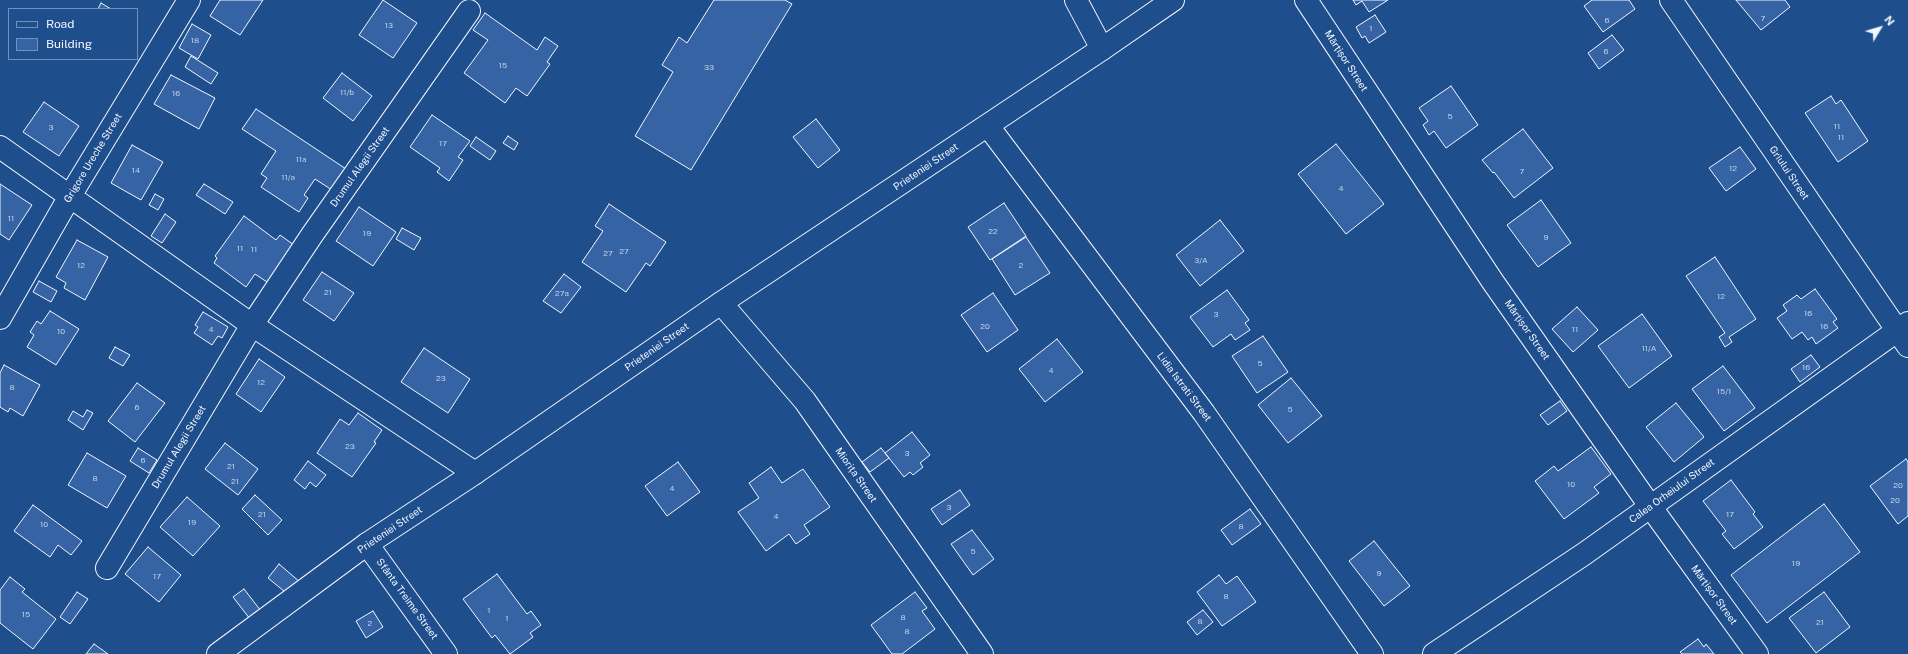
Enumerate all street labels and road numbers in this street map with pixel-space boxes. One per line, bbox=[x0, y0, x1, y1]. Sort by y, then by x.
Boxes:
street label: Mărțișor Street bbox=[1322, 28, 1370, 94]
street label: Grigore Ureche Street bbox=[62, 111, 124, 205]
street label: Drumul Alegii Street bbox=[328, 125, 392, 209]
street label: Prieteniei Street bbox=[891, 141, 961, 193]
street label: Grîului Street bbox=[1767, 144, 1811, 202]
street label: Mărțișor Street bbox=[1502, 298, 1552, 362]
street label: Prieteniei Street bbox=[623, 320, 691, 374]
street label: Lidia Istrati Street bbox=[1154, 350, 1214, 424]
street label: Drumul Alegii Street bbox=[149, 403, 209, 491]
street label: Miorița Street bbox=[833, 445, 879, 505]
street label: Calea Orheiului Street bbox=[1627, 456, 1717, 526]
street label: Prieteniei Street bbox=[355, 504, 425, 556]
street label: Sfânta Treime Street bbox=[374, 556, 440, 642]
street label: Mărțișor Street bbox=[1688, 563, 1740, 627]

